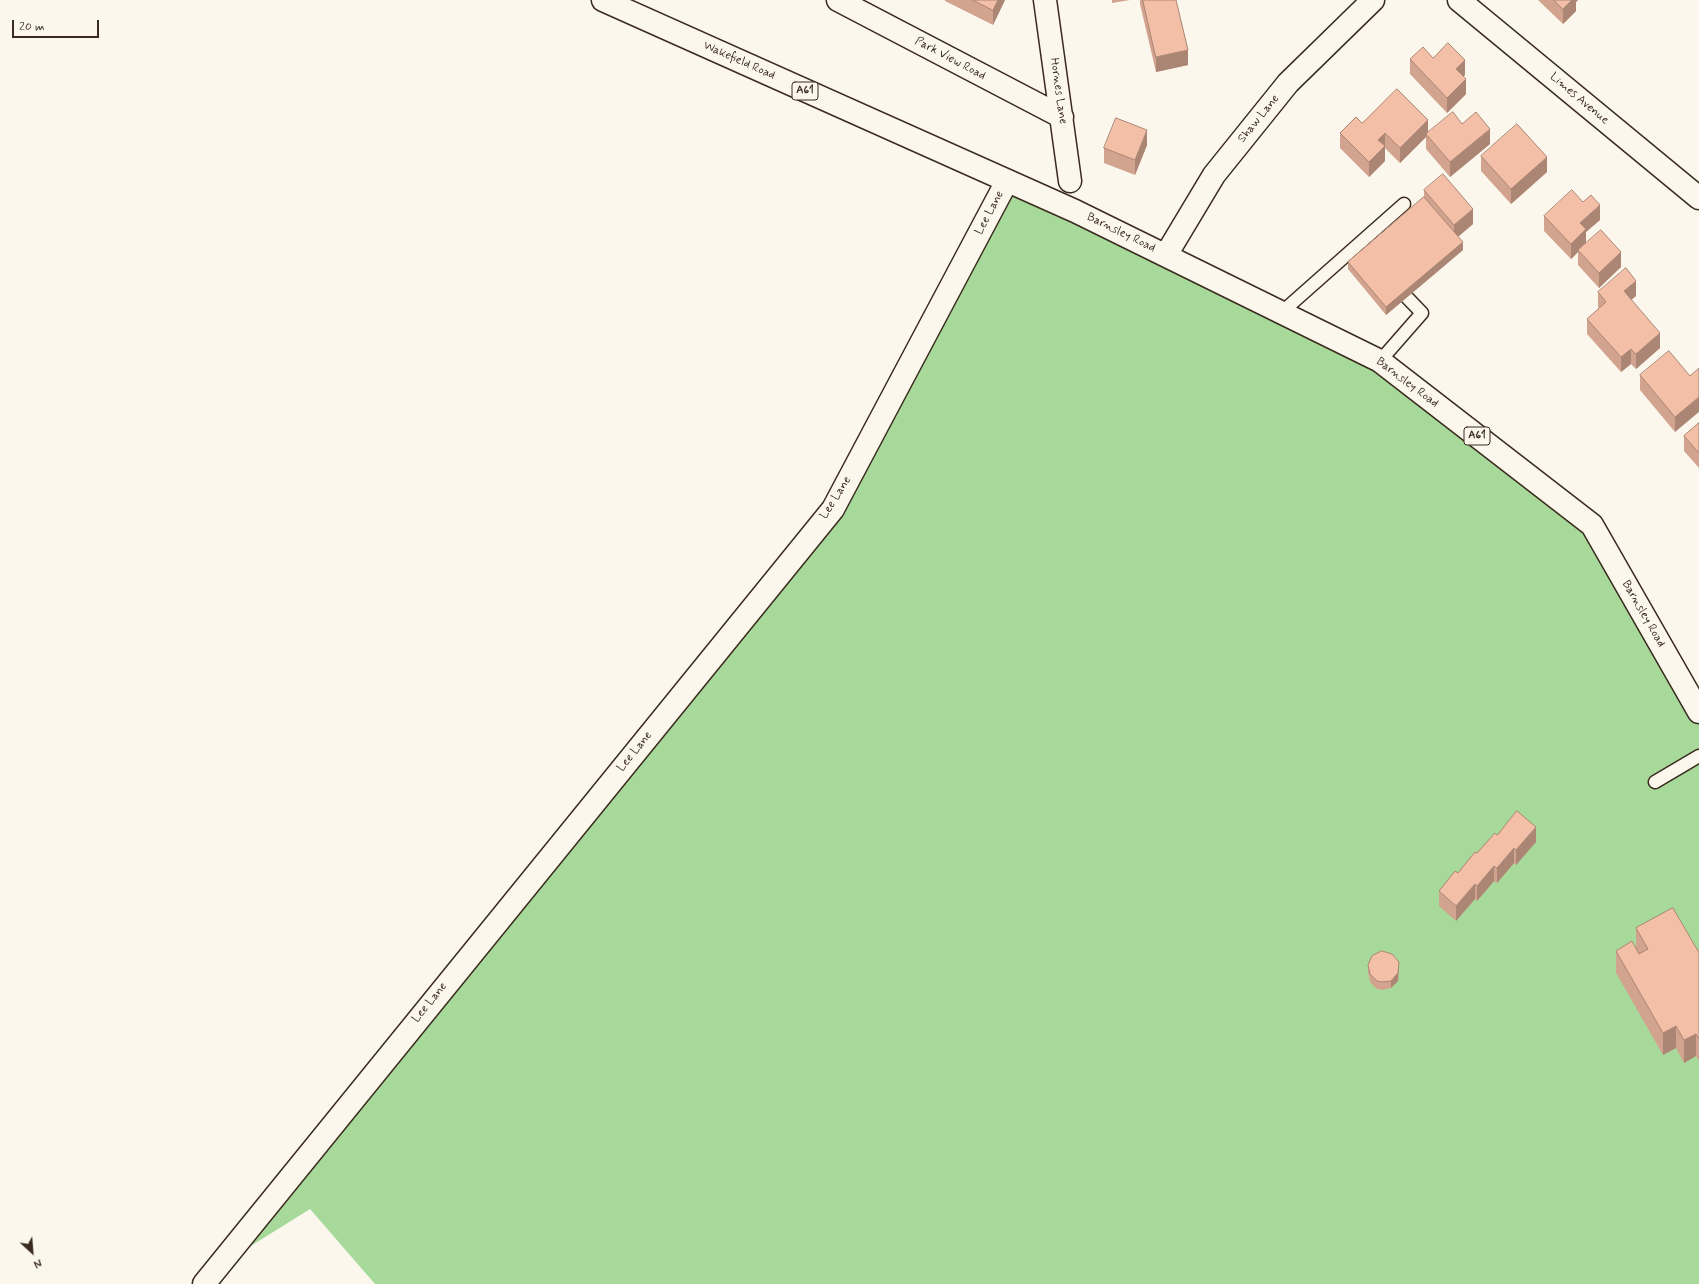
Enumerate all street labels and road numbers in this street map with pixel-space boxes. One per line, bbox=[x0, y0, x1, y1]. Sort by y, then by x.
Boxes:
street label: Park View Road bbox=[912, 34, 988, 84]
street label: Wakefield Road bbox=[701, 39, 777, 83]
street label: Hornes Lane bbox=[1046, 57, 1070, 125]
street label: Limes Avenue bbox=[1547, 70, 1611, 128]
road number: A61 bbox=[792, 82, 818, 100]
street label: Shaw Lane bbox=[1235, 92, 1283, 146]
street label: Lee Lane bbox=[972, 189, 1008, 237]
street label: Barnsley Road bbox=[1084, 210, 1158, 256]
street label: Barnsley Road bbox=[1373, 355, 1441, 411]
road number: A61 bbox=[1464, 427, 1490, 445]
street label: Lee Lane bbox=[817, 474, 855, 522]
street label: Barnsley Road bbox=[1618, 578, 1668, 650]
street label: Lee Lane bbox=[614, 729, 656, 775]
street label: Lee Lane bbox=[409, 980, 451, 1026]

